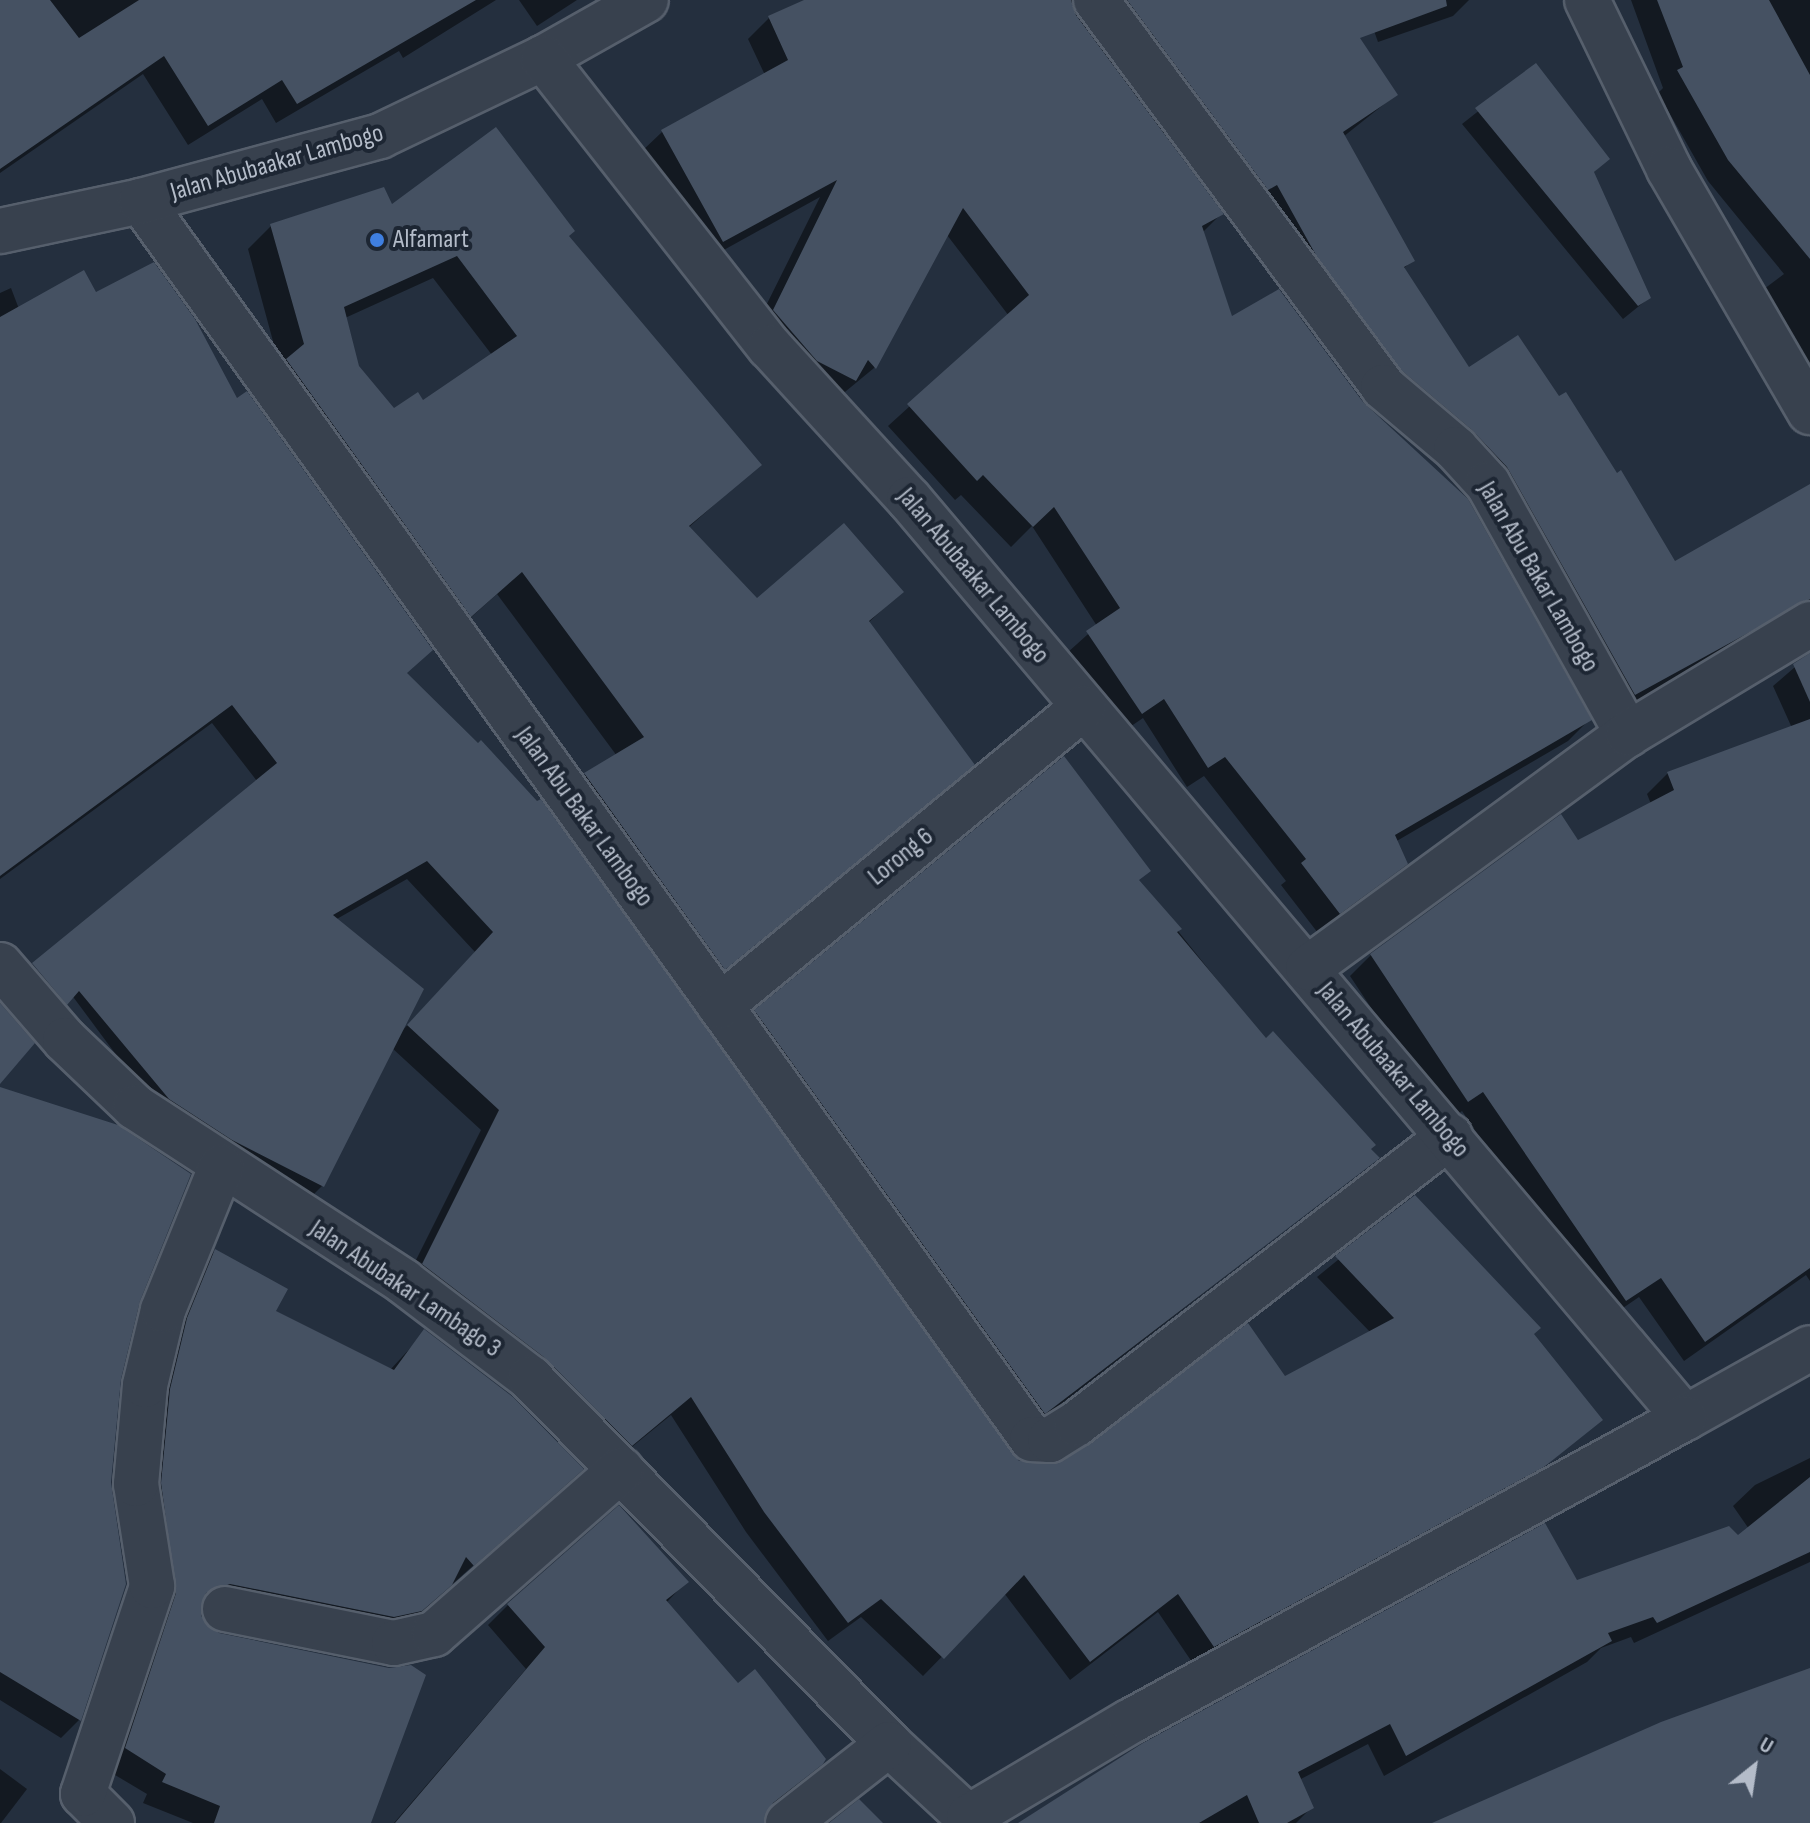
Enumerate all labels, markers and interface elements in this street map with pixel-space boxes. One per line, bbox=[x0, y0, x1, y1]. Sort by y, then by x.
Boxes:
street label: Jalan Abubaakar Lambogo bbox=[167, 118, 387, 208]
place label: Alfamart bbox=[393, 224, 469, 256]
marker: Alfamart bbox=[368, 231, 386, 249]
street label: Jalan Abu Bakar Lambogo bbox=[1471, 476, 1605, 678]
street label: Jalan Abubaakar Lambogo bbox=[890, 482, 1056, 670]
street label: Jalan Abu Bakar Lambogo bbox=[508, 721, 660, 913]
street label: Lorong 6 bbox=[862, 821, 940, 893]
street label: Jalan Abubaakar Lambogo bbox=[1310, 976, 1476, 1164]
street label: Jalan Abubakar Lambago 3 bbox=[303, 1213, 507, 1365]
north arrow bbox=[1714, 1727, 1794, 1807]
text: U bbox=[1755, 1731, 1778, 1760]

